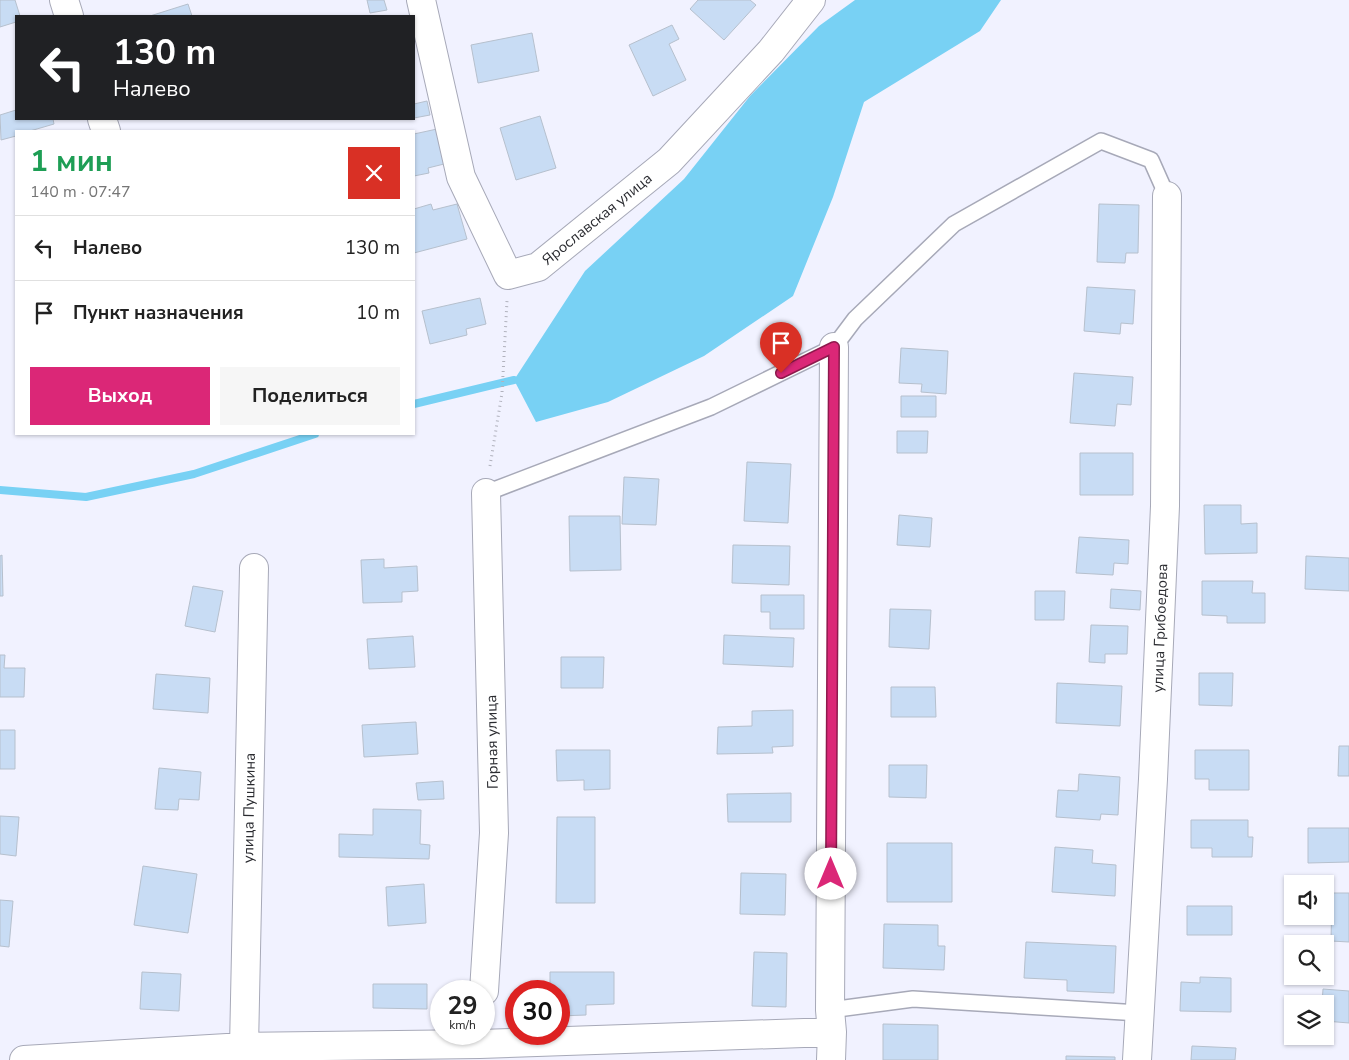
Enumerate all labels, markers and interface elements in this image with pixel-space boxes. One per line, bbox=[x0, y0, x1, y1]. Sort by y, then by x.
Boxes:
text: 130 m bbox=[113, 29, 216, 76]
icon: left bbox=[30, 35, 95, 100]
text: Налево bbox=[113, 74, 191, 104]
text: 1 мин bbox=[30, 141, 113, 182]
button: close bbox=[348, 147, 400, 199]
street label: Ярославская улица bbox=[538, 168, 656, 270]
text: 140 m · 07:47 bbox=[30, 181, 131, 203]
icon: left bbox=[30, 234, 58, 262]
text: Налево bbox=[73, 235, 142, 261]
text: 130 m bbox=[345, 235, 400, 261]
icon: arrive bbox=[30, 299, 58, 327]
text: Пункт назначения bbox=[73, 300, 244, 326]
text: 10 m bbox=[356, 300, 400, 326]
pin bbox=[760, 322, 802, 373]
icon: arrive bbox=[767, 329, 795, 357]
button: Выход bbox=[30, 367, 210, 425]
button: Поделиться bbox=[220, 367, 400, 425]
street label: улица Грибоедова bbox=[1148, 563, 1172, 693]
street label: Горная улица bbox=[481, 695, 503, 789]
street label: улица Пушкина bbox=[238, 753, 260, 863]
position arrow bbox=[804, 847, 856, 899]
map controls bbox=[1284, 875, 1334, 1045]
button: sound bbox=[1284, 875, 1334, 925]
button: search bbox=[1284, 935, 1334, 985]
speed limit sign: 30 bbox=[505, 980, 570, 1045]
text: 29 bbox=[447, 989, 478, 1023]
button: layers bbox=[1284, 995, 1334, 1045]
text: km/h bbox=[449, 1017, 476, 1033]

